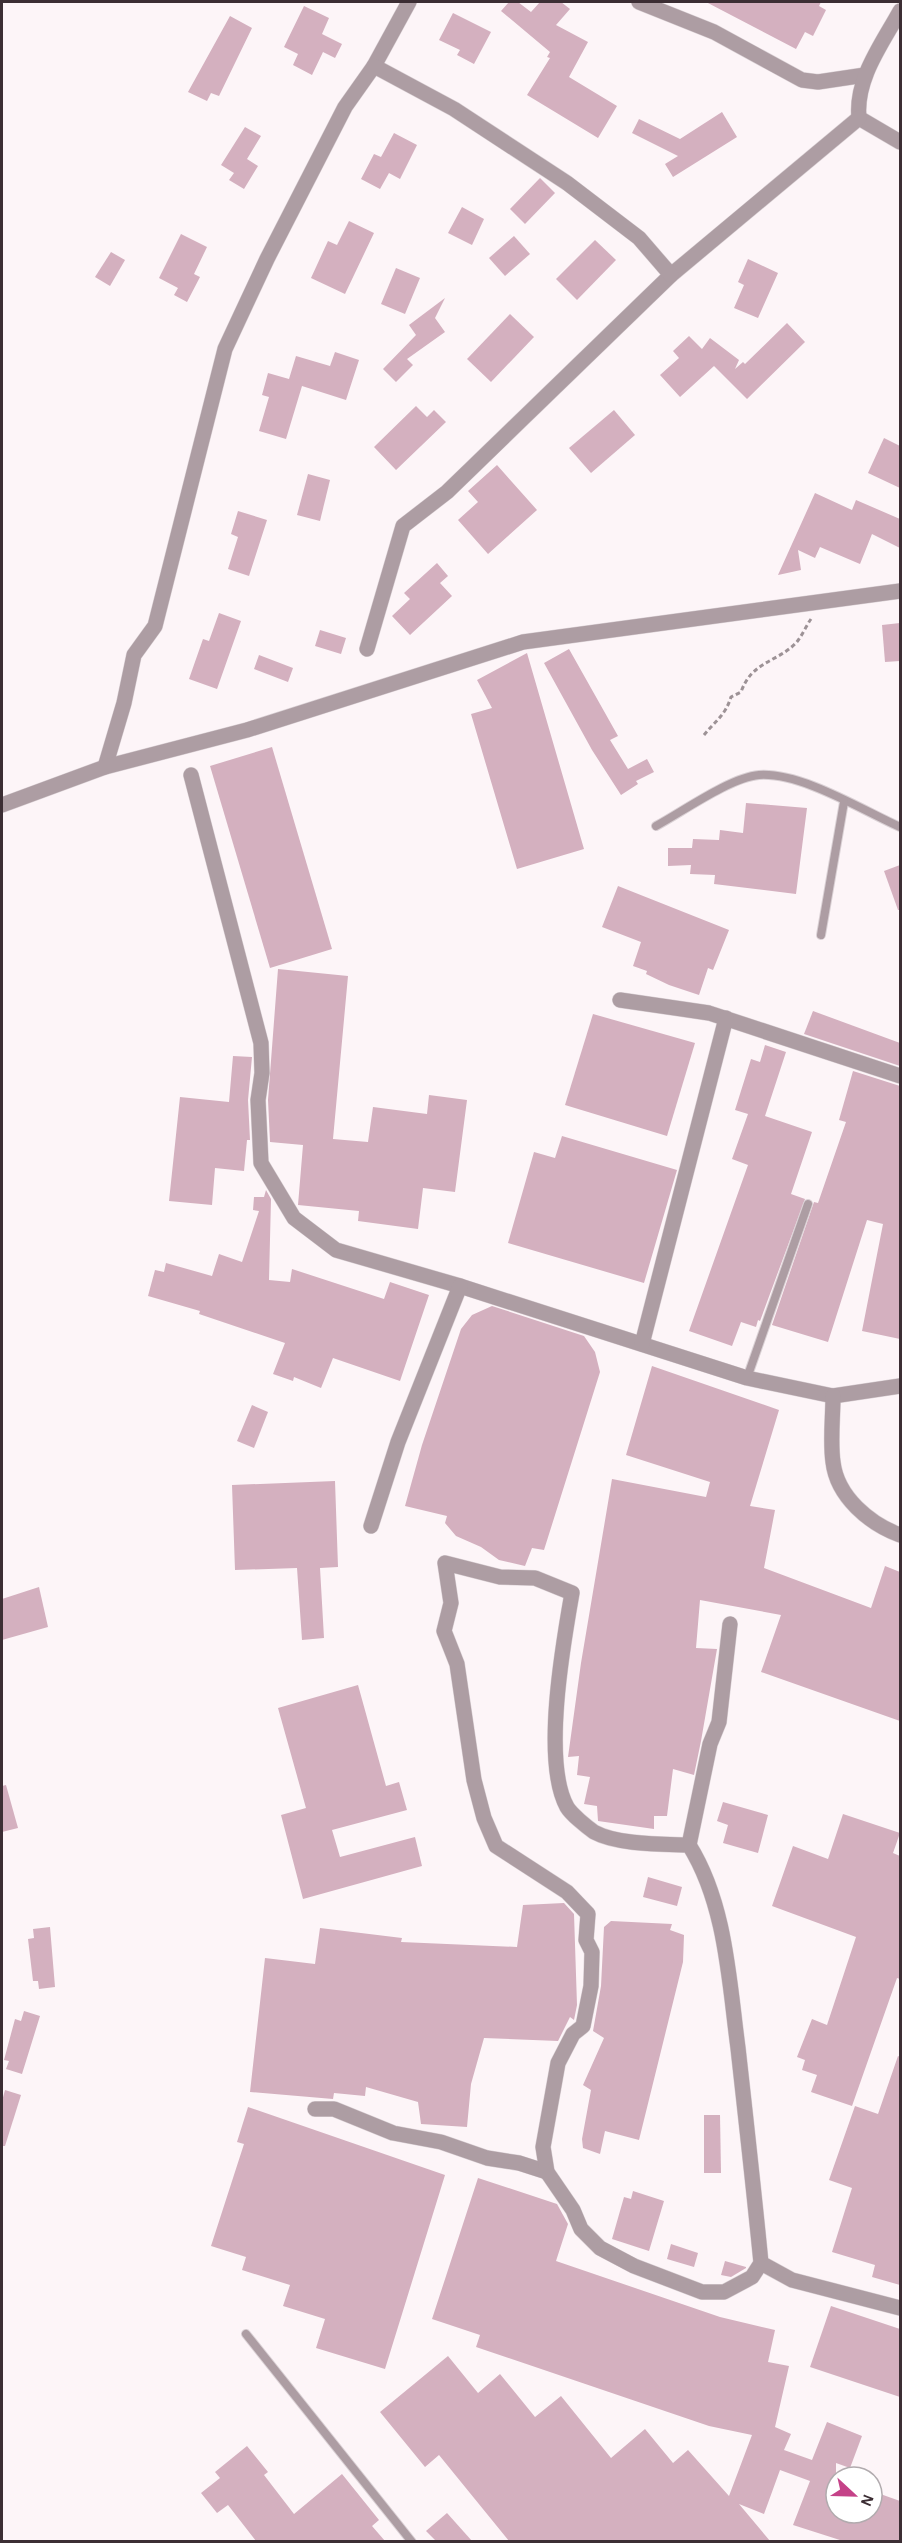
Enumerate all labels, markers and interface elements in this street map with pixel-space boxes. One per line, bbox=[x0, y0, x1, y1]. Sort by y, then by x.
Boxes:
north arrow bbox=[824, 2465, 884, 2525]
text: N bbox=[857, 2492, 876, 2508]

